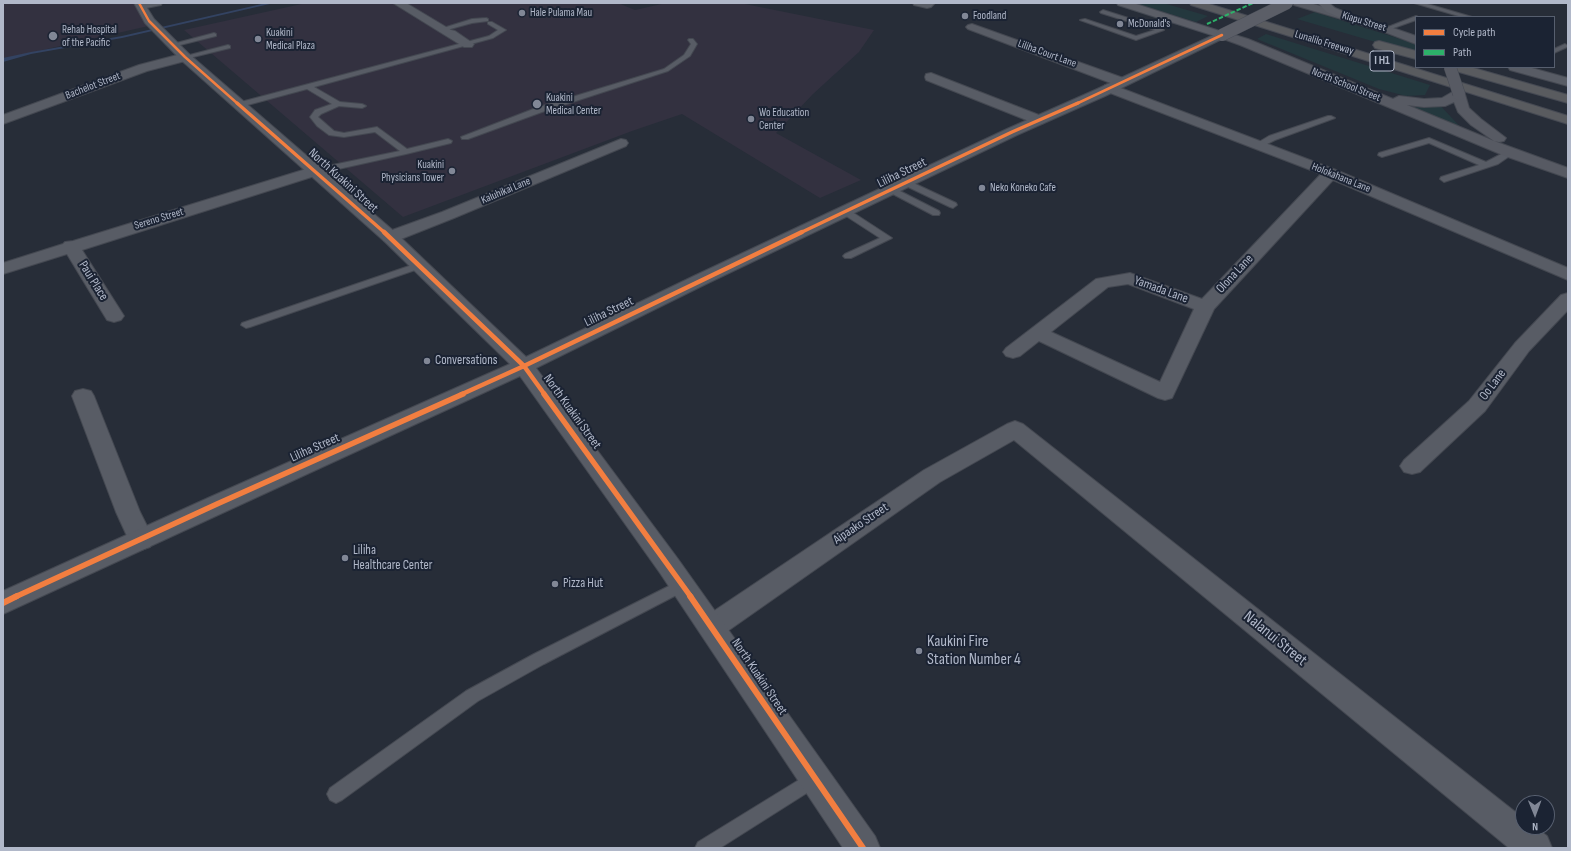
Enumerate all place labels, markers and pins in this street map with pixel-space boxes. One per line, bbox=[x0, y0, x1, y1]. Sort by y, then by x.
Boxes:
place label: Hale Pulama Mau bbox=[530, 6, 592, 20]
marker: Hale Pulama Mau bbox=[517, 8, 527, 18]
place label: Foodland bbox=[973, 9, 1006, 23]
marker: Foodland bbox=[960, 11, 970, 21]
place label: McDonald's bbox=[1128, 17, 1170, 31]
marker: McDonald's bbox=[1115, 19, 1125, 29]
place label: Rehab Hospital of the Pacific bbox=[62, 23, 117, 49]
place label: Kuakini Medical Plaza bbox=[266, 26, 315, 52]
marker: Rehab Hospital of the Pacific bbox=[47, 30, 59, 42]
marker: Kuakini Medical Plaza bbox=[253, 34, 263, 44]
place label: Kuakini Medical Center bbox=[546, 91, 601, 117]
marker: Kuakini Medical Center bbox=[531, 98, 543, 110]
place label: Wo Education Center bbox=[759, 106, 809, 132]
marker: Wo Education Center bbox=[746, 114, 756, 124]
place label: Kuakini Physicians Tower bbox=[381, 158, 444, 184]
marker: Kuakini Physicians Tower bbox=[447, 166, 457, 176]
place label: Neko Koneko Cafe bbox=[990, 181, 1056, 195]
marker: Neko Koneko Cafe bbox=[977, 183, 987, 193]
place label: Conversations bbox=[435, 353, 497, 369]
marker: Conversations bbox=[422, 356, 432, 366]
place label: Liliha Healthcare Center bbox=[353, 543, 433, 574]
marker: Liliha Healthcare Center bbox=[340, 553, 350, 563]
place label: Pizza Hut bbox=[563, 576, 603, 592]
marker: Pizza Hut bbox=[550, 579, 560, 589]
place label: Kaukini Fire Station Number 4 bbox=[927, 632, 1021, 670]
marker: Kaukini Fire Station Number 4 bbox=[914, 646, 924, 656]

